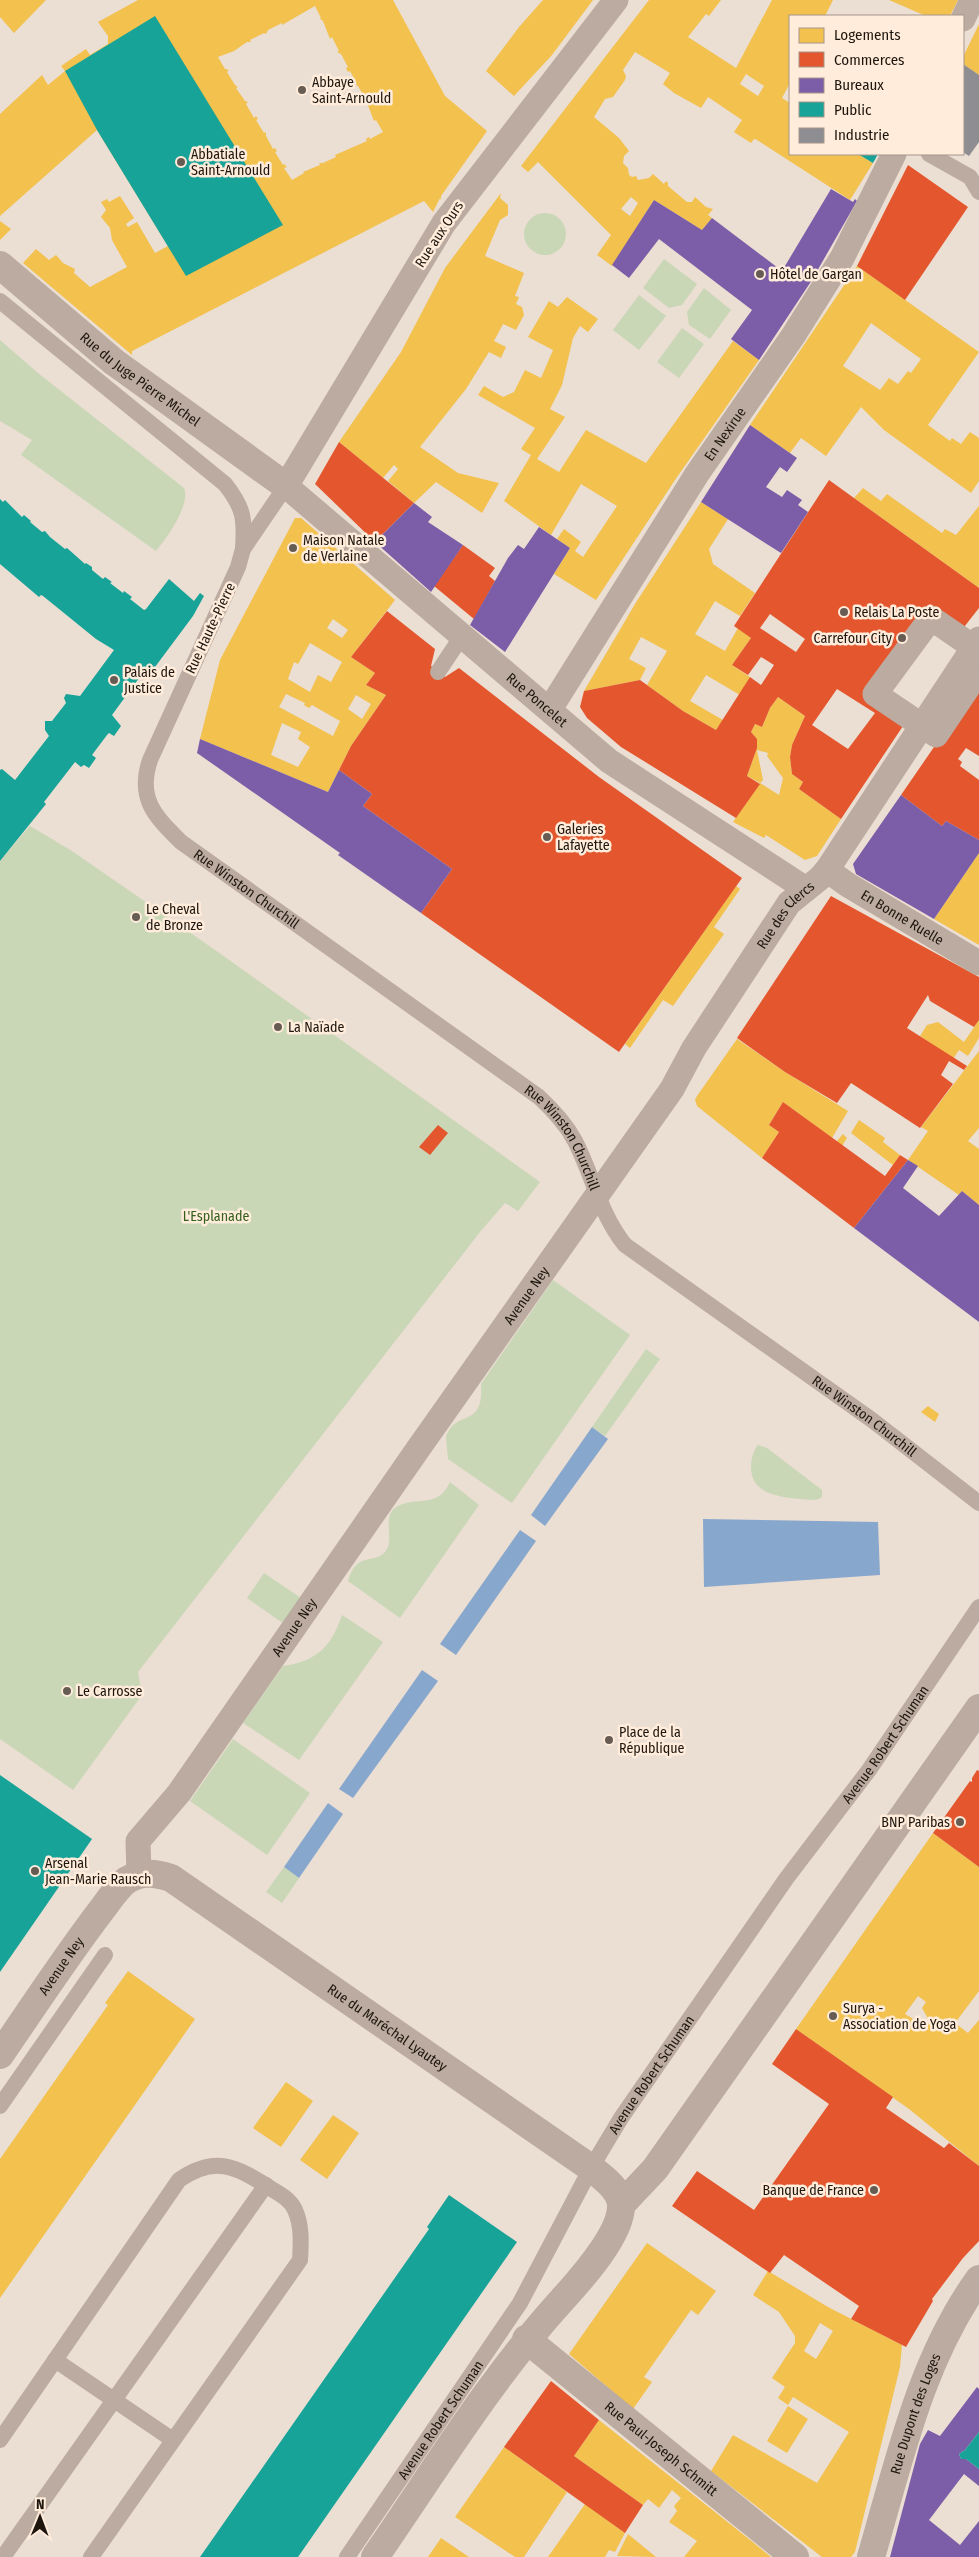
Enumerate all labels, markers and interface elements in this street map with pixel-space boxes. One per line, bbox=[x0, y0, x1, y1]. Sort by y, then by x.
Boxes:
legend bbox=[789, 15, 964, 155]
text: Logements bbox=[834, 26, 901, 44]
text: Commerces bbox=[834, 51, 904, 69]
place label: Abbaye Saint-Arnould bbox=[312, 74, 391, 107]
text: Bureaux bbox=[834, 76, 884, 94]
marker: Abbaye Saint-Arnould bbox=[296, 84, 308, 96]
text: Public bbox=[834, 101, 872, 119]
text: Industrie bbox=[834, 126, 889, 144]
place label: Abbatiale Saint-Arnould bbox=[191, 146, 270, 179]
marker: Abbatiale Saint-Arnould bbox=[175, 156, 187, 168]
street label: Rue aux Ours bbox=[412, 198, 467, 271]
place label: Hôtel de Gargan bbox=[770, 266, 862, 283]
marker: Hôtel de Gargan bbox=[754, 268, 766, 280]
street label: Rue du Juge Pierre Michel bbox=[76, 329, 204, 430]
street label: En Nexirue bbox=[701, 404, 750, 464]
place label: Maison Natale de Verlaine bbox=[303, 532, 385, 565]
marker: Maison Natale de Verlaine bbox=[287, 542, 299, 554]
street label: Rue Haute-Pierre bbox=[182, 580, 239, 676]
place label: Relais La Poste bbox=[854, 604, 939, 621]
marker: Relais La Poste bbox=[838, 606, 850, 618]
place label: Carrefour City bbox=[813, 630, 893, 647]
marker: Carrefour City bbox=[896, 632, 908, 644]
place label: Palais de Justice bbox=[124, 664, 175, 697]
street label: Rue Poncelet bbox=[503, 669, 571, 731]
marker: Palais de Justice bbox=[108, 674, 120, 686]
place label: Galeries Lafayette bbox=[557, 821, 610, 854]
marker: Galeries Lafayette bbox=[541, 831, 553, 843]
street label: Rue Winston Churchill bbox=[190, 846, 303, 933]
street label: Rue des Clercs bbox=[753, 878, 818, 952]
street label: En Bonne Ruelle bbox=[858, 887, 947, 949]
place label: Le Cheval de Bronze bbox=[146, 901, 203, 934]
marker: Le Cheval de Bronze bbox=[130, 911, 142, 923]
place label: La Naïade bbox=[288, 1019, 345, 1036]
marker: La Naïade bbox=[272, 1021, 284, 1033]
street label: Rue Winston Churchill bbox=[521, 1081, 603, 1193]
park label: L'Esplanade bbox=[183, 1208, 249, 1225]
street label: Avenue Ney bbox=[501, 1263, 553, 1328]
street label: Rue Winston Churchill bbox=[809, 1372, 920, 1461]
street label: Avenue Ney bbox=[268, 1595, 321, 1660]
street label: Avenue Robert Schuman bbox=[839, 1682, 933, 1807]
place label: Le Carrosse bbox=[77, 1683, 142, 1700]
marker: Le Carrosse bbox=[61, 1685, 73, 1697]
place label: Place de la République bbox=[619, 1724, 685, 1757]
marker: Place de la République bbox=[603, 1734, 615, 1746]
place label: BNP Paribas bbox=[881, 1814, 950, 1831]
marker: BNP Paribas bbox=[954, 1816, 966, 1828]
place label: Arsenal Jean-Marie Rausch bbox=[45, 1855, 151, 1888]
marker: Arsenal Jean-Marie Rausch bbox=[29, 1865, 41, 1877]
street label: Avenue Ney bbox=[35, 1933, 88, 1999]
street label: Rue du Maréchal Lyautey bbox=[324, 1980, 451, 2075]
place label: Surya - Association de Yoga bbox=[843, 2000, 957, 2033]
marker: Surya - Association de Yoga bbox=[827, 2010, 839, 2022]
street label: Avenue Robert Schuman bbox=[605, 2012, 698, 2137]
place label: Banque de France bbox=[762, 2182, 864, 2199]
marker: Banque de France bbox=[868, 2184, 880, 2196]
street label: Rue Dupont des Loges bbox=[887, 2351, 945, 2476]
street label: Avenue Robert Schuman bbox=[394, 2357, 487, 2483]
street label: Rue Paul-Joseph Schmitt bbox=[601, 2398, 721, 2500]
north arrow bbox=[15, 2492, 65, 2542]
text: N bbox=[36, 2496, 45, 2513]

